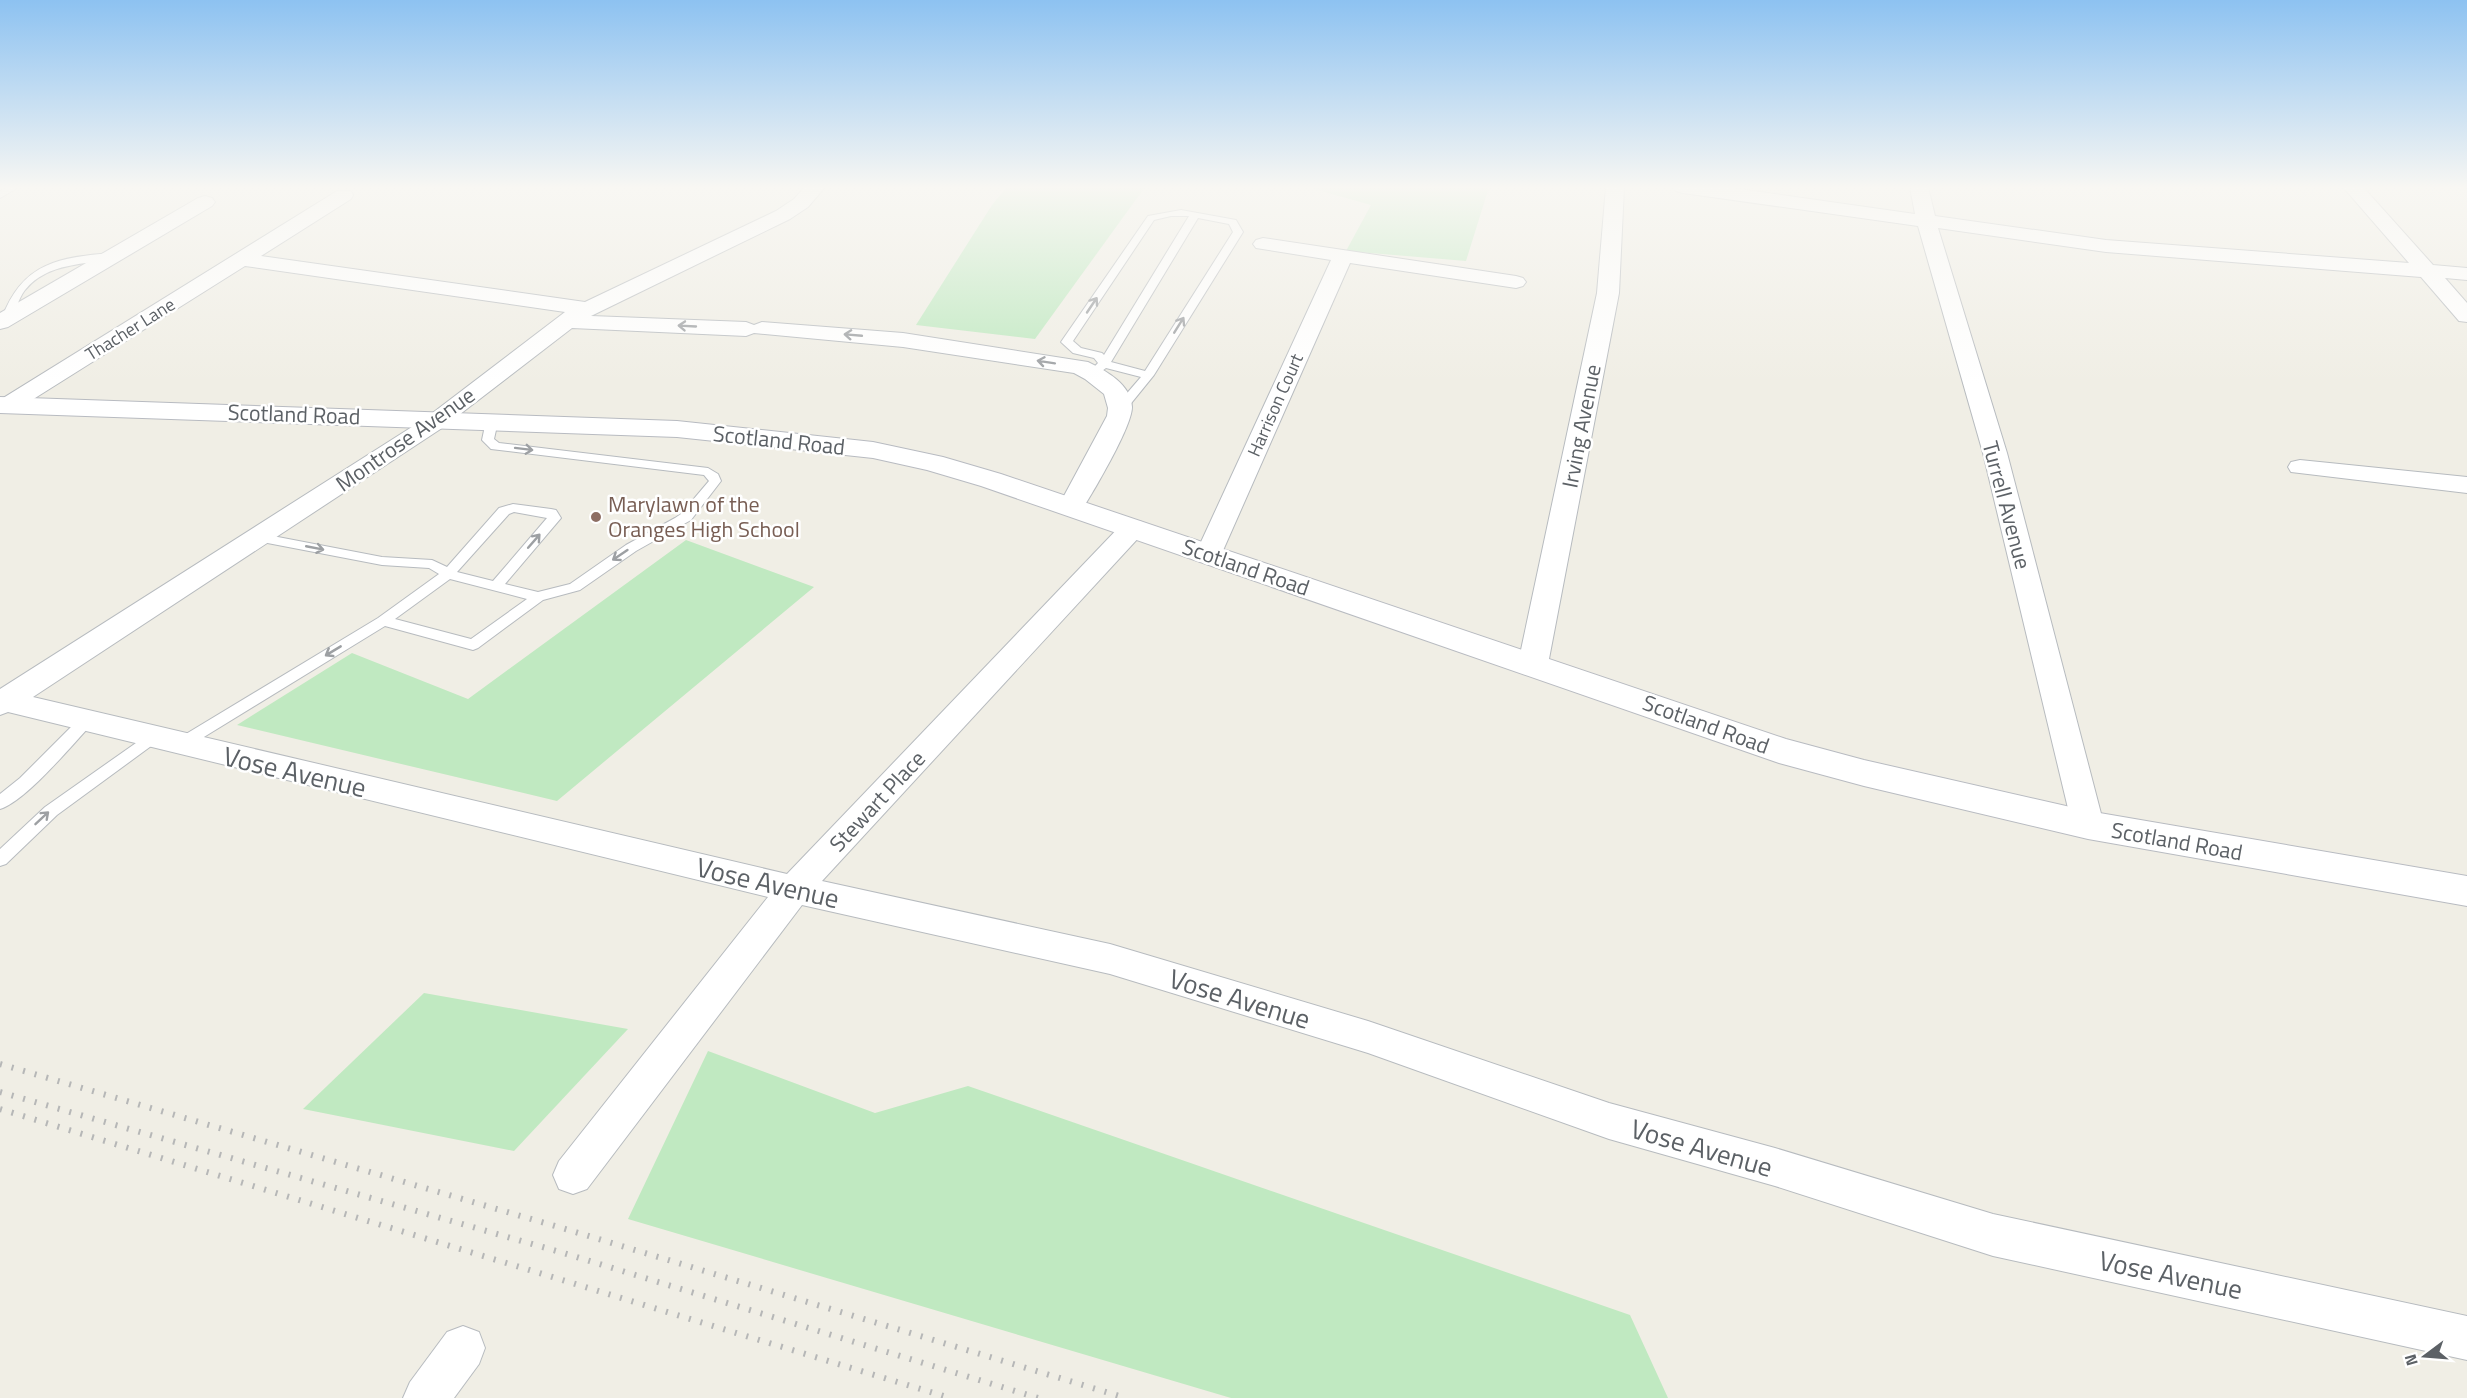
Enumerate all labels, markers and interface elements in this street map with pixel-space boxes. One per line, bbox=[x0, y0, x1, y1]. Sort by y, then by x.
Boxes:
street label: Thacher Lane bbox=[80, 291, 180, 367]
one-way arrow bbox=[1086, 296, 1099, 313]
one-way arrow bbox=[1174, 317, 1186, 334]
one-way arrow bbox=[678, 320, 698, 332]
one-way arrow bbox=[843, 329, 863, 340]
street label: Harrison Court bbox=[1240, 349, 1310, 461]
one-way arrow bbox=[1037, 356, 1056, 367]
street label: Irving Avenue bbox=[1552, 361, 1610, 491]
street label: Montrose Avenue bbox=[328, 378, 482, 500]
street label: Scotland Road bbox=[227, 395, 361, 433]
street label: Scotland Road bbox=[711, 416, 847, 464]
street label: Turrell Avenue bbox=[1974, 437, 2040, 573]
one-way arrow bbox=[513, 444, 533, 455]
place label: Marylawn of the Oranges High School bbox=[608, 487, 800, 546]
marker: Marylawn of the Oranges High School bbox=[589, 510, 603, 524]
street label: Scotland Road bbox=[1178, 529, 1314, 605]
one-way arrow bbox=[527, 534, 541, 549]
one-way arrow bbox=[305, 543, 324, 554]
one-way arrow bbox=[612, 549, 629, 561]
one-way arrow bbox=[325, 646, 342, 658]
street label: Scotland Road bbox=[1638, 685, 1774, 763]
street label: Vose Avenue bbox=[219, 735, 371, 807]
street label: Stewart Place bbox=[821, 743, 933, 859]
one-way arrow bbox=[35, 811, 50, 826]
street label: Scotland Road bbox=[2109, 813, 2245, 869]
street label: Vose Avenue bbox=[692, 846, 844, 918]
street label: Vose Avenue bbox=[1164, 957, 1316, 1039]
street label: Vose Avenue bbox=[1626, 1107, 1778, 1187]
street label: Vose Avenue bbox=[2095, 1239, 2247, 1309]
north arrow bbox=[2395, 1326, 2455, 1386]
text: N bbox=[2398, 1351, 2424, 1369]

